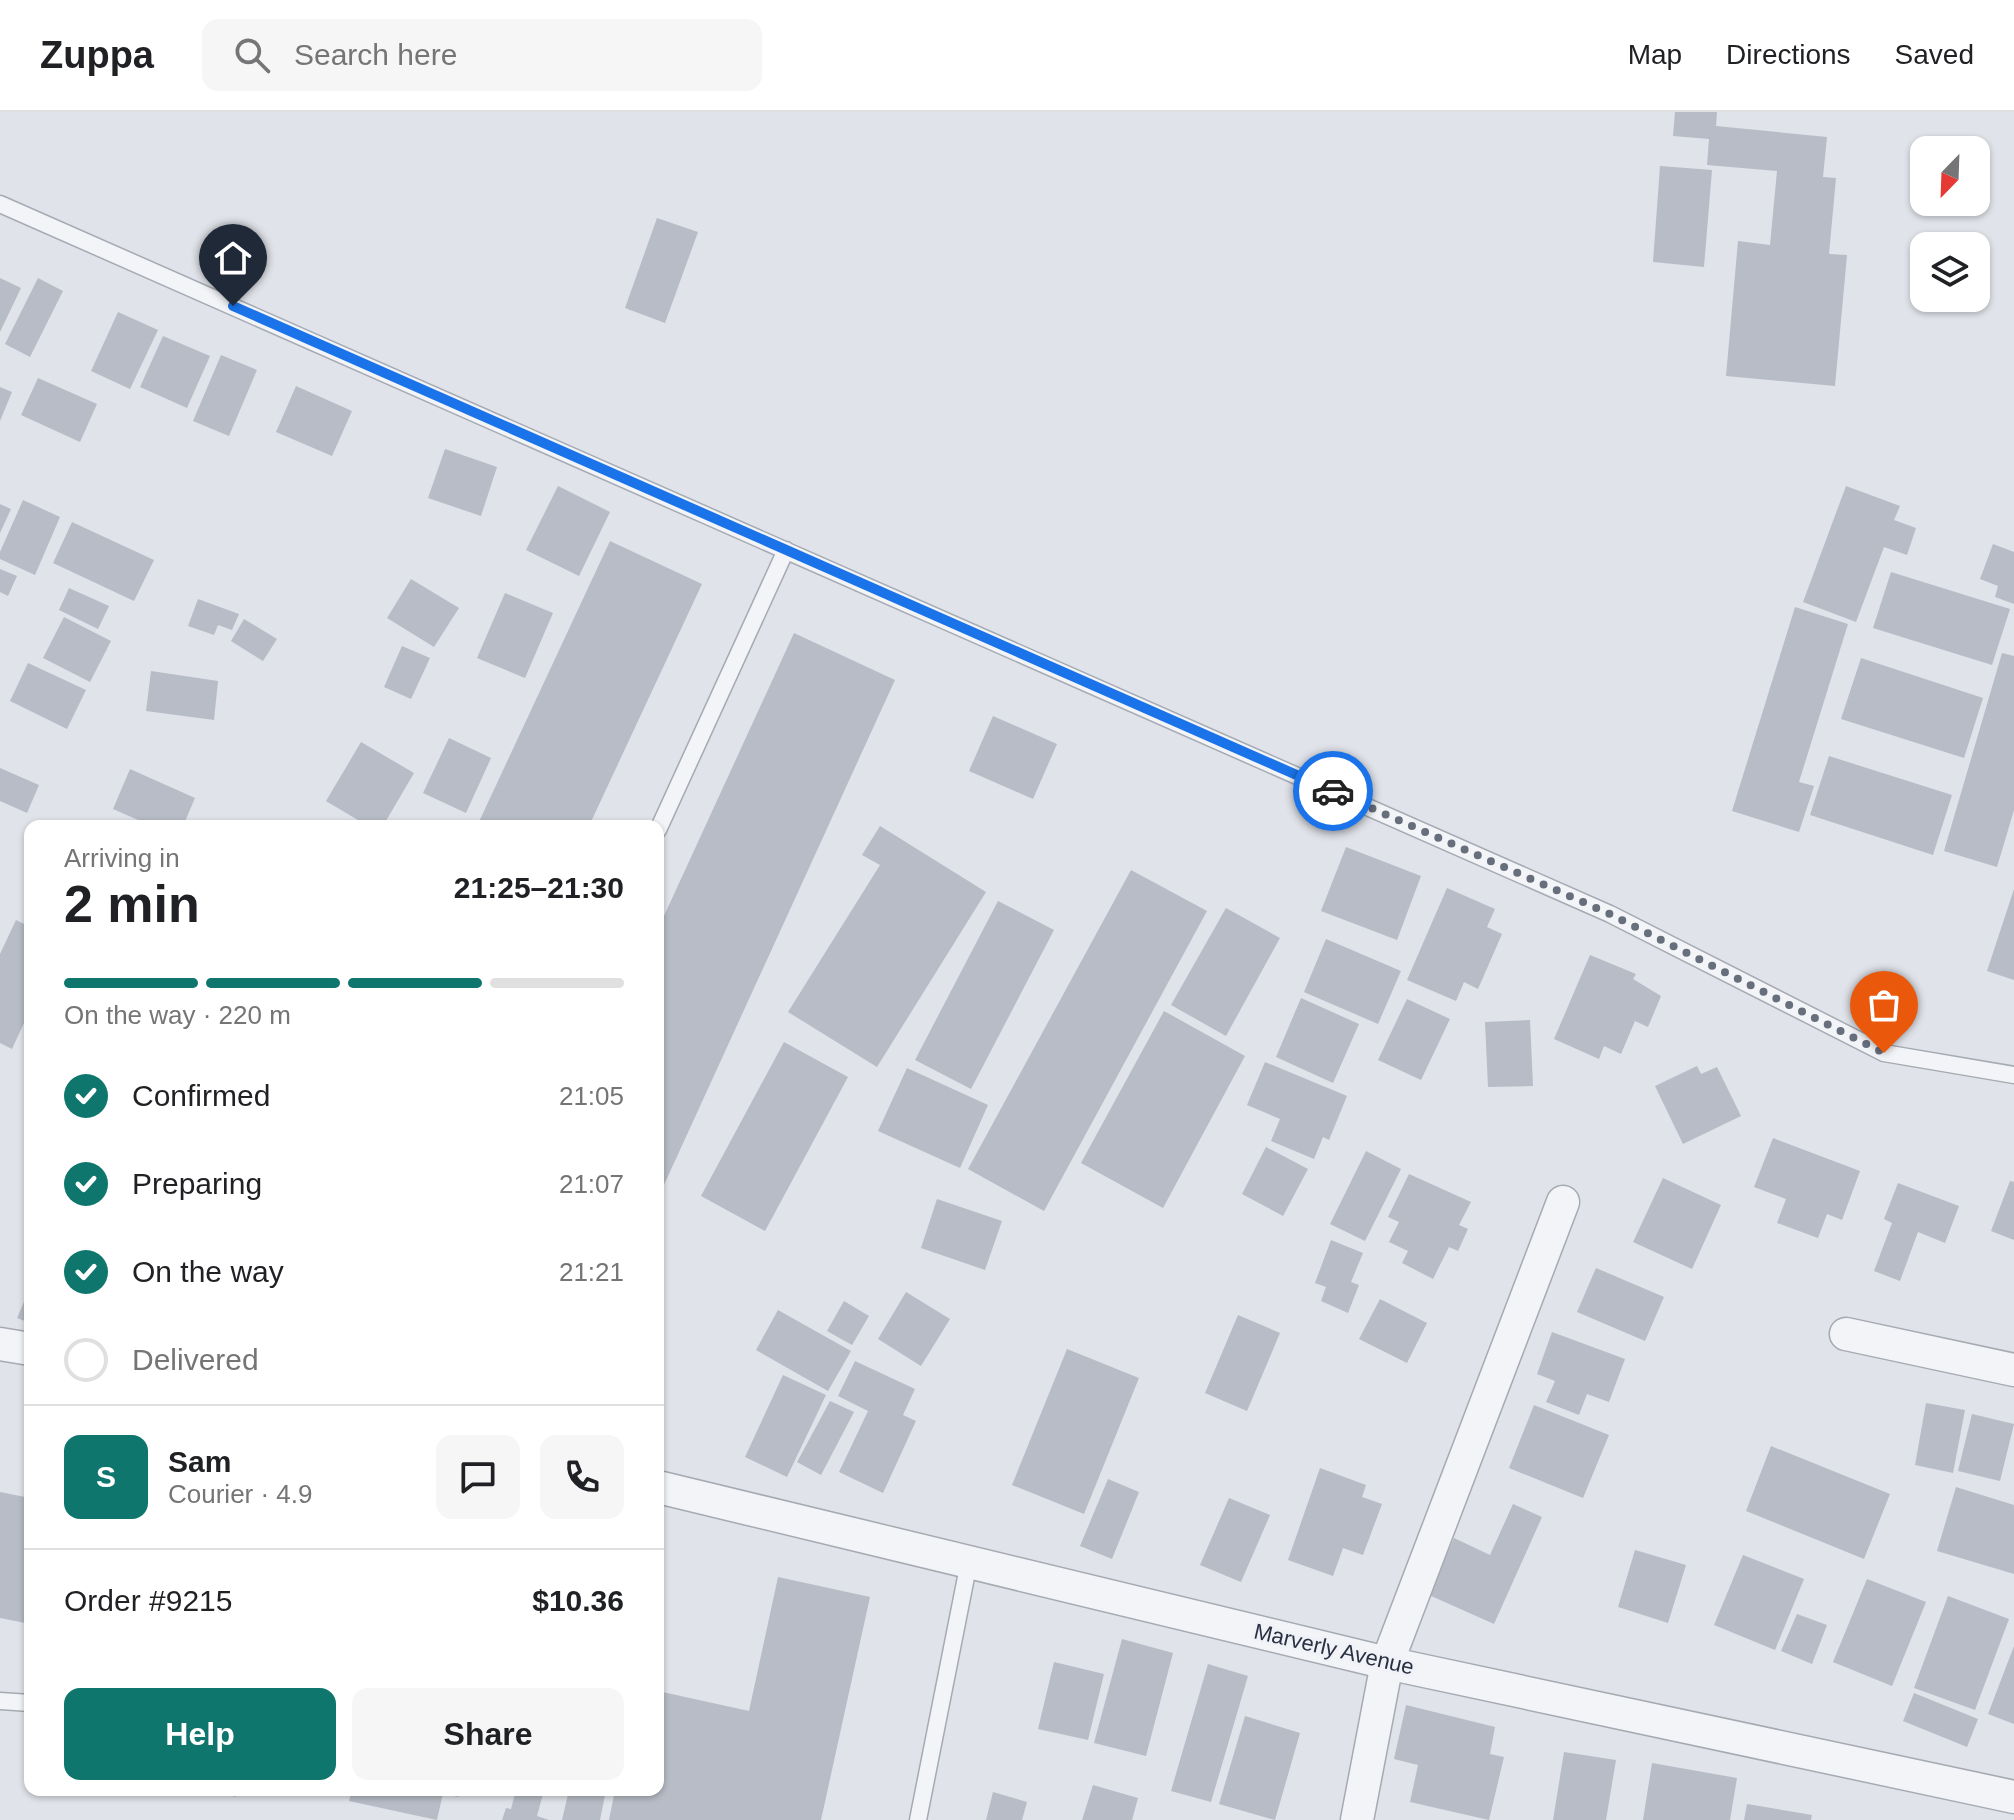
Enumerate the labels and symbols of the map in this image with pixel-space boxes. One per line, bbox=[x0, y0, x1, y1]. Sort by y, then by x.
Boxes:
north arrow bbox=[1910, 136, 1990, 216]
pin bbox=[199, 224, 267, 306]
courier bbox=[1293, 751, 1373, 831]
pin bbox=[1850, 971, 1918, 1053]
street label: Marverly Avenue bbox=[1252, 1618, 1416, 1680]

